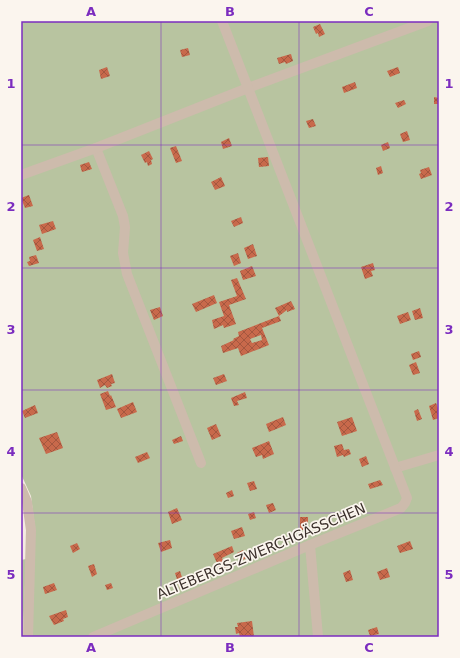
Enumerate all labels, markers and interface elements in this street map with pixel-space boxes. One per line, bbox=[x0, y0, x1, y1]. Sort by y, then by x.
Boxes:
text: A bbox=[86, 4, 96, 19]
text: B bbox=[225, 4, 235, 19]
text: C bbox=[364, 4, 374, 19]
text: 1 bbox=[6, 76, 16, 91]
text: 1 bbox=[444, 76, 454, 91]
text: 2 bbox=[6, 199, 16, 214]
text: 2 bbox=[444, 199, 454, 214]
text: 3 bbox=[6, 322, 16, 337]
text: 3 bbox=[444, 322, 454, 337]
text: 4 bbox=[6, 444, 16, 459]
text: 4 bbox=[444, 444, 454, 459]
street label: ALTEBERGS-ZWERCHGÄSSCHEN bbox=[154, 499, 368, 602]
text: 5 bbox=[6, 567, 16, 582]
text: 5 bbox=[444, 567, 454, 582]
text: A bbox=[86, 640, 96, 655]
text: B bbox=[225, 640, 235, 655]
text: C bbox=[364, 640, 374, 655]

